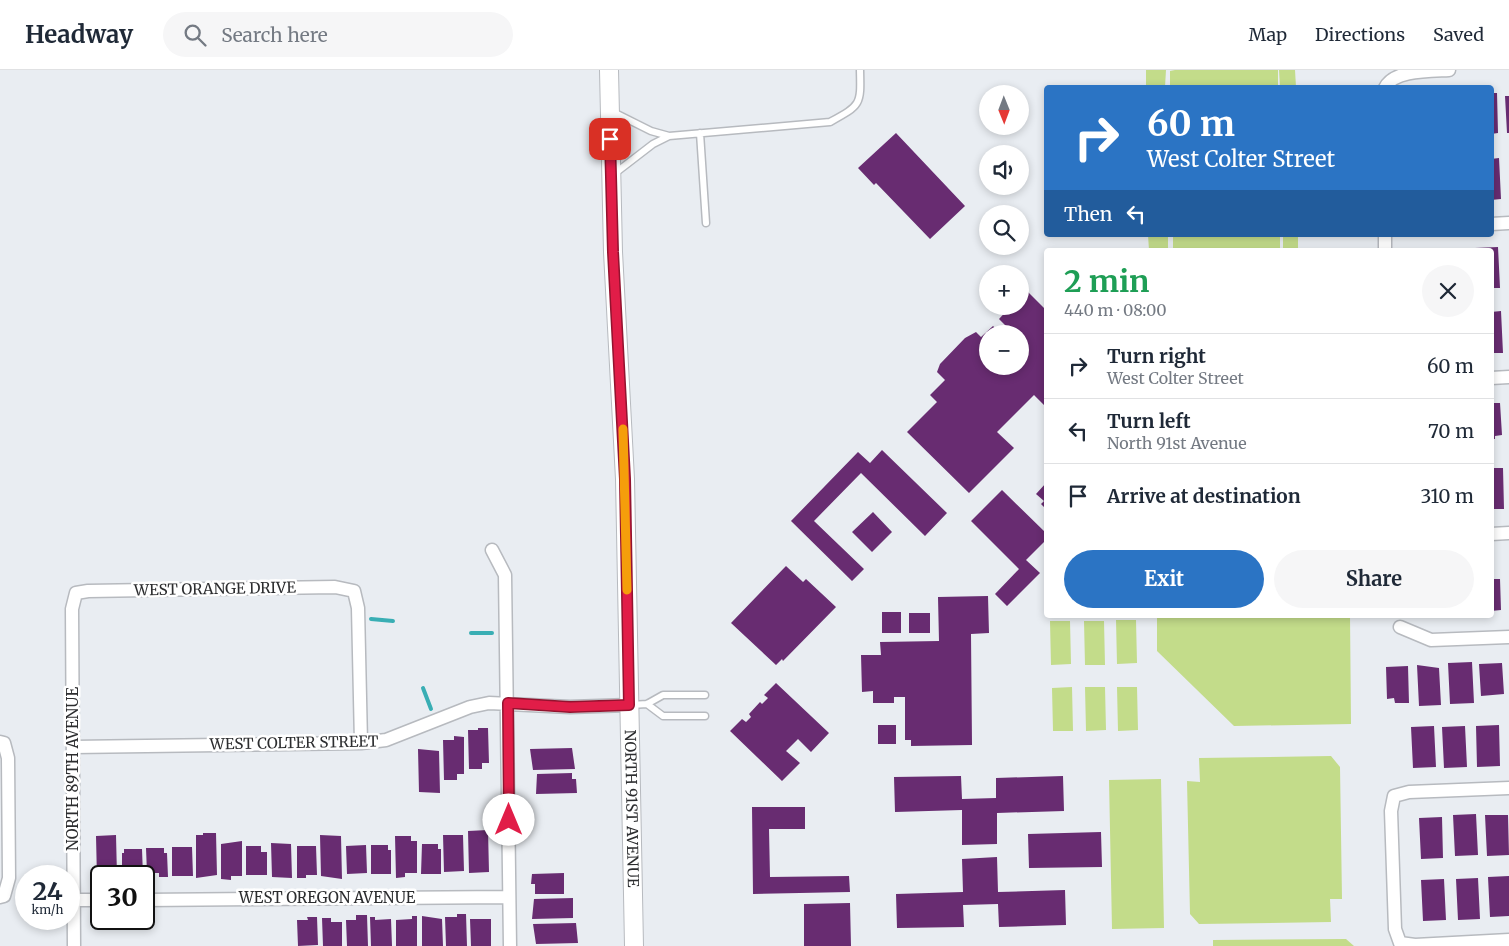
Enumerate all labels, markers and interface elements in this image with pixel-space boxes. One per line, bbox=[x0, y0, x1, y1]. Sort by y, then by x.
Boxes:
search box bbox=[163, 12, 513, 57]
text: Headway bbox=[25, 19, 133, 50]
icon: search bbox=[181, 21, 209, 49]
text: Search here bbox=[221, 23, 328, 47]
text: Map bbox=[1249, 23, 1287, 46]
text: Directions bbox=[1315, 23, 1405, 46]
text: Saved bbox=[1433, 23, 1484, 46]
north arrow bbox=[979, 85, 1029, 135]
map controls bbox=[979, 85, 1029, 375]
text: 60 m bbox=[1147, 102, 1235, 146]
icon: right bbox=[1064, 105, 1129, 170]
pin bbox=[589, 118, 631, 160]
icon: arrive bbox=[596, 125, 624, 153]
button: sound bbox=[979, 145, 1029, 195]
text: West Colter Street bbox=[1147, 145, 1335, 173]
icon: left bbox=[1122, 200, 1150, 228]
text: Then bbox=[1064, 202, 1112, 226]
button: search bbox=[979, 205, 1029, 255]
text: 2 min bbox=[1064, 262, 1149, 300]
button: + bbox=[979, 265, 1029, 315]
button: close bbox=[1422, 265, 1474, 317]
text: 440 m · 08:00 bbox=[1064, 300, 1167, 320]
button: − bbox=[979, 325, 1029, 375]
text: Turn right bbox=[1107, 344, 1206, 368]
icon: right bbox=[1064, 352, 1092, 380]
text: 60 m bbox=[1427, 354, 1474, 378]
text: West Colter Street bbox=[1107, 368, 1244, 388]
text: Turn left bbox=[1107, 409, 1191, 433]
icon: left bbox=[1064, 417, 1092, 445]
text: 70 m bbox=[1428, 419, 1474, 443]
text: North 91st Avenue bbox=[1107, 433, 1247, 453]
icon: arrive bbox=[1064, 482, 1092, 510]
text: Arrive at destination bbox=[1107, 484, 1301, 508]
text: 310 m bbox=[1421, 484, 1474, 508]
button: Exit bbox=[1064, 550, 1264, 608]
button: Share bbox=[1274, 550, 1474, 608]
street label: WEST ORANGE DRIVE bbox=[133, 578, 297, 599]
street label: NORTH 89TH AVENUE bbox=[63, 687, 82, 851]
street label: NORTH 91ST AVENUE bbox=[621, 730, 643, 888]
street label: WEST COLTER STREET bbox=[209, 732, 379, 753]
position arrow bbox=[482, 793, 534, 845]
speed limit sign: 30 bbox=[90, 865, 155, 930]
text: 24 bbox=[32, 875, 63, 907]
street label: WEST OREGON AVENUE bbox=[238, 888, 416, 907]
text: km/h bbox=[32, 902, 63, 917]

